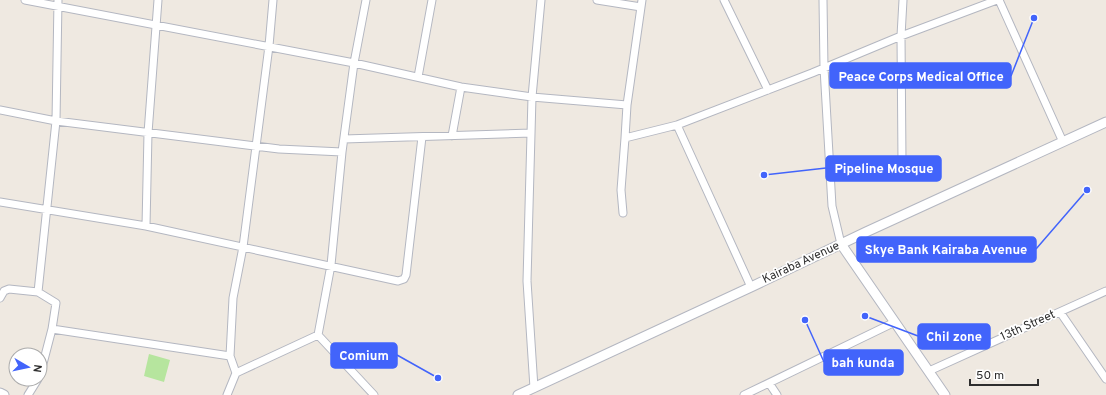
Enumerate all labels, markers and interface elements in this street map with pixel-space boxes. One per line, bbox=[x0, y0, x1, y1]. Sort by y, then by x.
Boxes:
callout: Peace Corps Medical Office bbox=[830, 63, 1011, 88]
text: Peace Corps Medical Office bbox=[838, 70, 1004, 86]
callout: Pipeline Mosque bbox=[826, 156, 941, 181]
text: Pipeline Mosque bbox=[835, 162, 933, 178]
callout: Skye Bank Kairaba Avenue bbox=[857, 237, 1036, 262]
street label: Kairaba Avenue bbox=[760, 238, 842, 288]
text: Skye Bank Kairaba Avenue bbox=[865, 243, 1027, 259]
street label: 13th Street bbox=[998, 307, 1058, 345]
callout: Chil zone bbox=[918, 324, 990, 349]
text: Chil zone bbox=[926, 330, 982, 346]
callout: Comium bbox=[331, 343, 397, 368]
north arrow bbox=[8, 347, 48, 387]
text: Comium bbox=[339, 349, 389, 365]
callout: bah kunda bbox=[824, 350, 903, 375]
text: bah kunda bbox=[831, 356, 895, 372]
scale bar bbox=[970, 361, 1038, 387]
text: N bbox=[29, 363, 44, 373]
text: 50 m bbox=[976, 368, 1004, 384]

